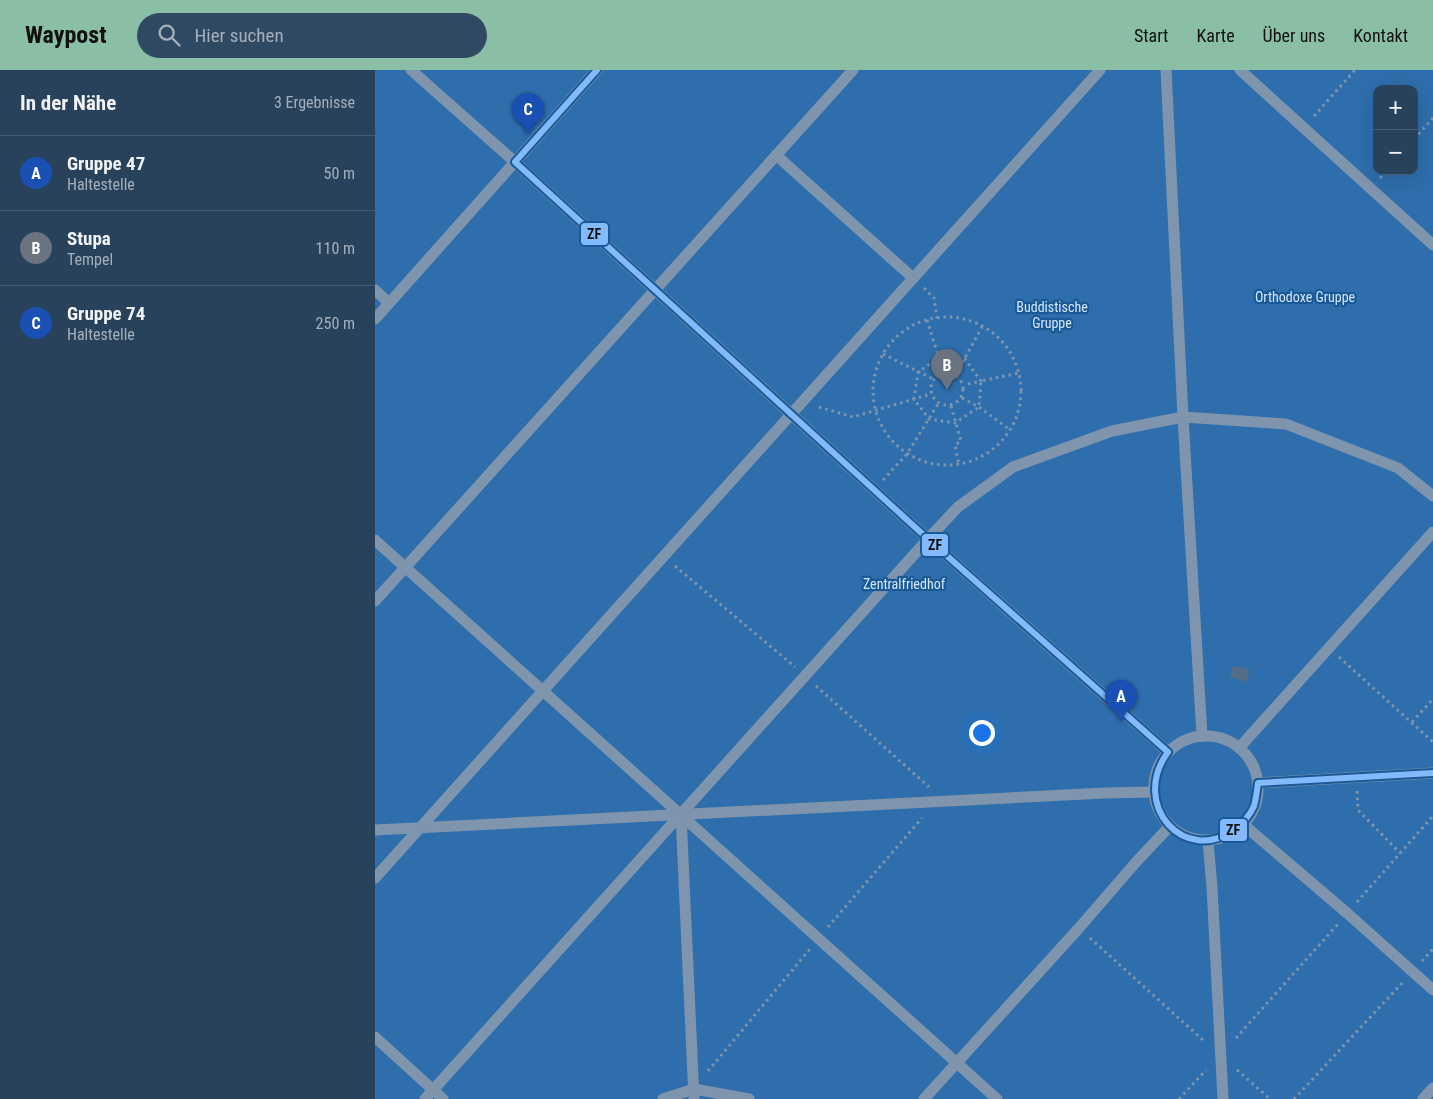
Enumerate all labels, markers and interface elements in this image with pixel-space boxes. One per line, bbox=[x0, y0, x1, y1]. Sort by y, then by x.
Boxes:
search box bbox=[137, 13, 487, 58]
text: Waypost bbox=[25, 21, 107, 49]
icon: search bbox=[155, 21, 183, 49]
text: Hier suchen bbox=[195, 24, 284, 47]
text: Start bbox=[1134, 25, 1168, 46]
text: Karte bbox=[1196, 25, 1235, 46]
text: Über uns bbox=[1263, 25, 1325, 46]
text: Kontakt bbox=[1353, 25, 1408, 46]
map controls bbox=[1373, 85, 1418, 175]
button: + bbox=[1373, 85, 1418, 130]
text: In der Nähe bbox=[20, 91, 116, 115]
text: 3 Ergebnisse bbox=[274, 93, 355, 112]
pin: C bbox=[512, 93, 544, 134]
button: − bbox=[1373, 130, 1418, 175]
text: Gruppe 47 bbox=[67, 152, 145, 175]
text: A bbox=[31, 164, 41, 183]
text: 50 m bbox=[323, 164, 355, 183]
text: Haltestelle bbox=[67, 175, 135, 194]
line badge: ZF bbox=[580, 222, 609, 246]
text: ZF bbox=[587, 226, 601, 242]
text: Stupa bbox=[67, 227, 111, 250]
text: B bbox=[32, 239, 40, 258]
text: 110 m bbox=[316, 239, 355, 258]
text: Tempel bbox=[67, 250, 113, 269]
park label: Orthodoxe Gruppe bbox=[1255, 289, 1356, 305]
park label: Buddistische Gruppe bbox=[1016, 299, 1088, 331]
text: Gruppe 74 bbox=[67, 302, 145, 325]
text: C bbox=[31, 314, 41, 333]
text: 250 m bbox=[316, 314, 355, 333]
text: Haltestelle bbox=[67, 325, 135, 344]
pin: B bbox=[931, 349, 963, 390]
line badge: ZF bbox=[921, 533, 949, 557]
text: ZF bbox=[928, 537, 942, 553]
park label: Zentralfriedhof bbox=[863, 576, 946, 592]
pin: A bbox=[1105, 680, 1137, 721]
your location bbox=[969, 720, 995, 746]
line badge: ZF bbox=[1219, 818, 1248, 842]
text: ZF bbox=[1226, 822, 1240, 838]

